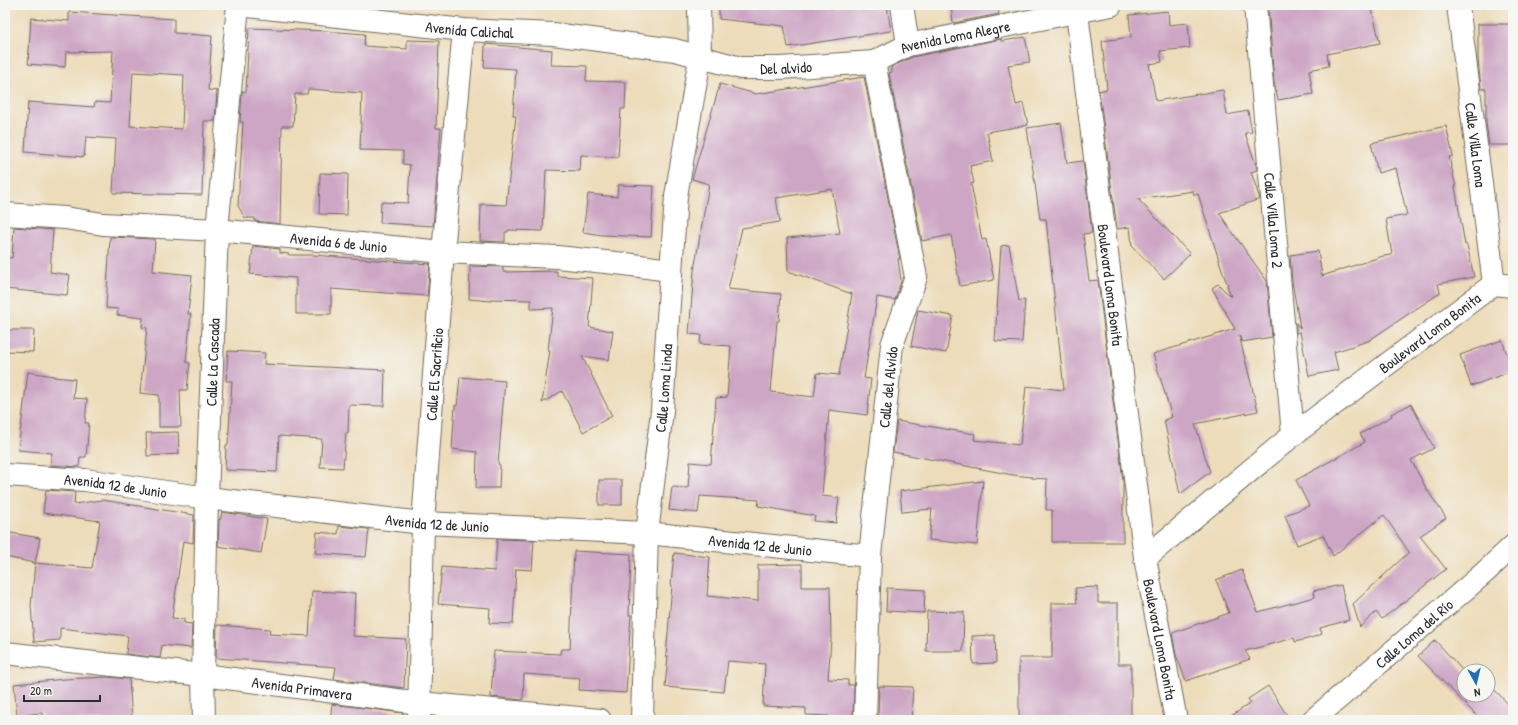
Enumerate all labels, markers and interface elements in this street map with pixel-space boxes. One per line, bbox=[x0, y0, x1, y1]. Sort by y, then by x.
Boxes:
street label: Avenida Calichal bbox=[425, 15, 514, 43]
street label: Avenida Loma Alegre bbox=[896, 15, 1012, 58]
street label: Del alvido bbox=[760, 55, 813, 79]
street label: Calle Villa Loma bbox=[1460, 101, 1492, 189]
street label: Calle Villa Loma 2 bbox=[1259, 171, 1289, 269]
street label: Boulevard Loma Bonita bbox=[1093, 223, 1129, 347]
street label: Avenida 6 de Junio bbox=[289, 227, 388, 257]
street label: Boulevard Loma Bonita bbox=[1374, 287, 1485, 378]
street label: Calle La Cascada bbox=[200, 318, 224, 407]
street label: Calle El Sacrificio bbox=[420, 327, 448, 422]
street label: Calle Loma Linda bbox=[649, 343, 677, 433]
street label: Calle del Alvido bbox=[873, 345, 902, 429]
street label: Avenida 12 de Junio bbox=[63, 468, 168, 502]
street label: Avenida 12 de Junio bbox=[384, 508, 489, 536]
street label: Avenida 12 de Junio bbox=[708, 529, 813, 560]
street label: Boulevard Loma Bonita bbox=[1139, 577, 1182, 702]
street label: Calle Loma del Río bbox=[1370, 594, 1457, 673]
north arrow bbox=[1456, 663, 1496, 703]
street label: Avenida Primavera bbox=[251, 671, 353, 705]
scale bar bbox=[24, 677, 100, 703]
text: 20 m bbox=[30, 682, 52, 699]
text: N bbox=[1473, 686, 1481, 700]

